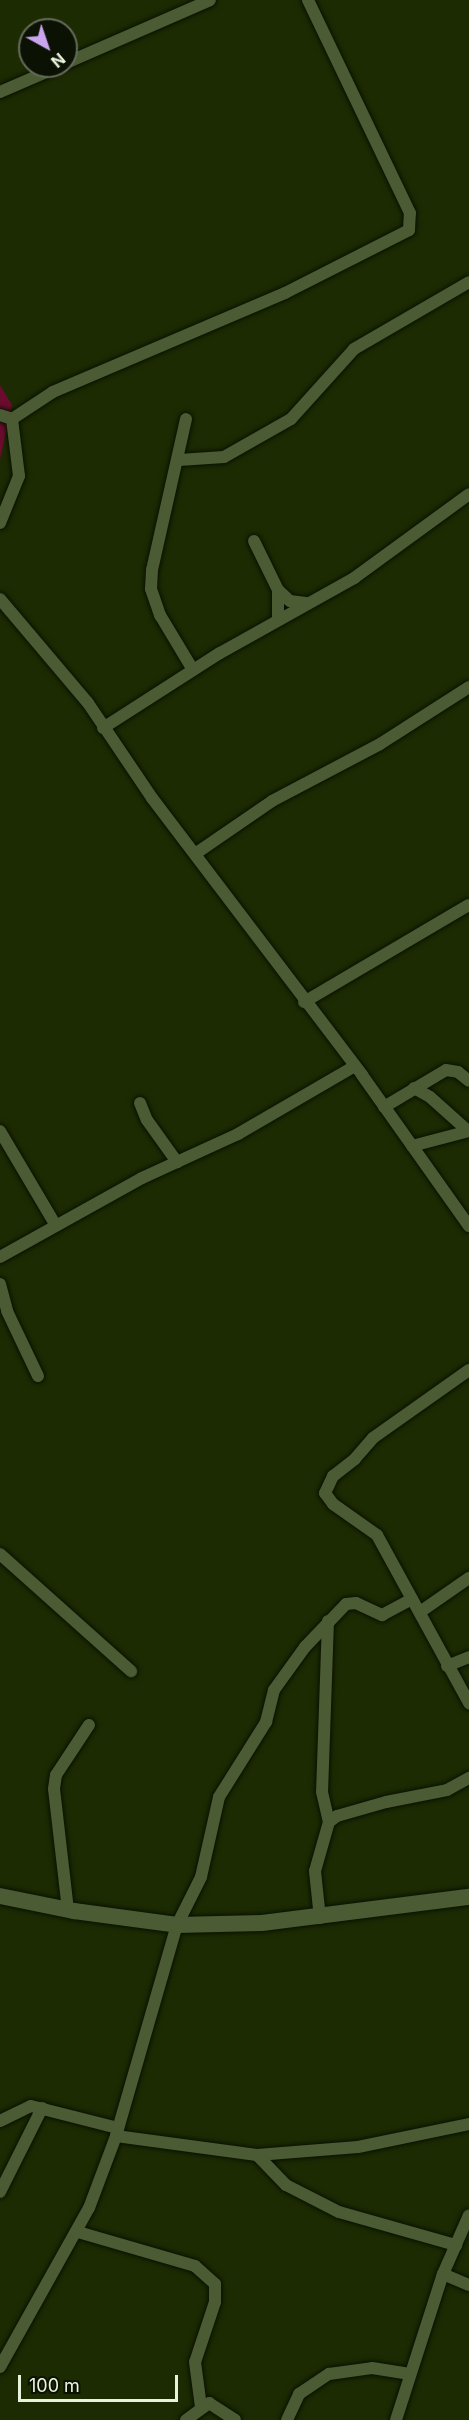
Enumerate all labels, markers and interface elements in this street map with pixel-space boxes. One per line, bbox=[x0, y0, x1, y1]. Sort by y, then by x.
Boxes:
north arrow bbox=[18, 18, 78, 78]
text: N bbox=[47, 49, 69, 72]
scale bar bbox=[21, 2363, 182, 2401]
text: 100 m bbox=[29, 2375, 80, 2396]

